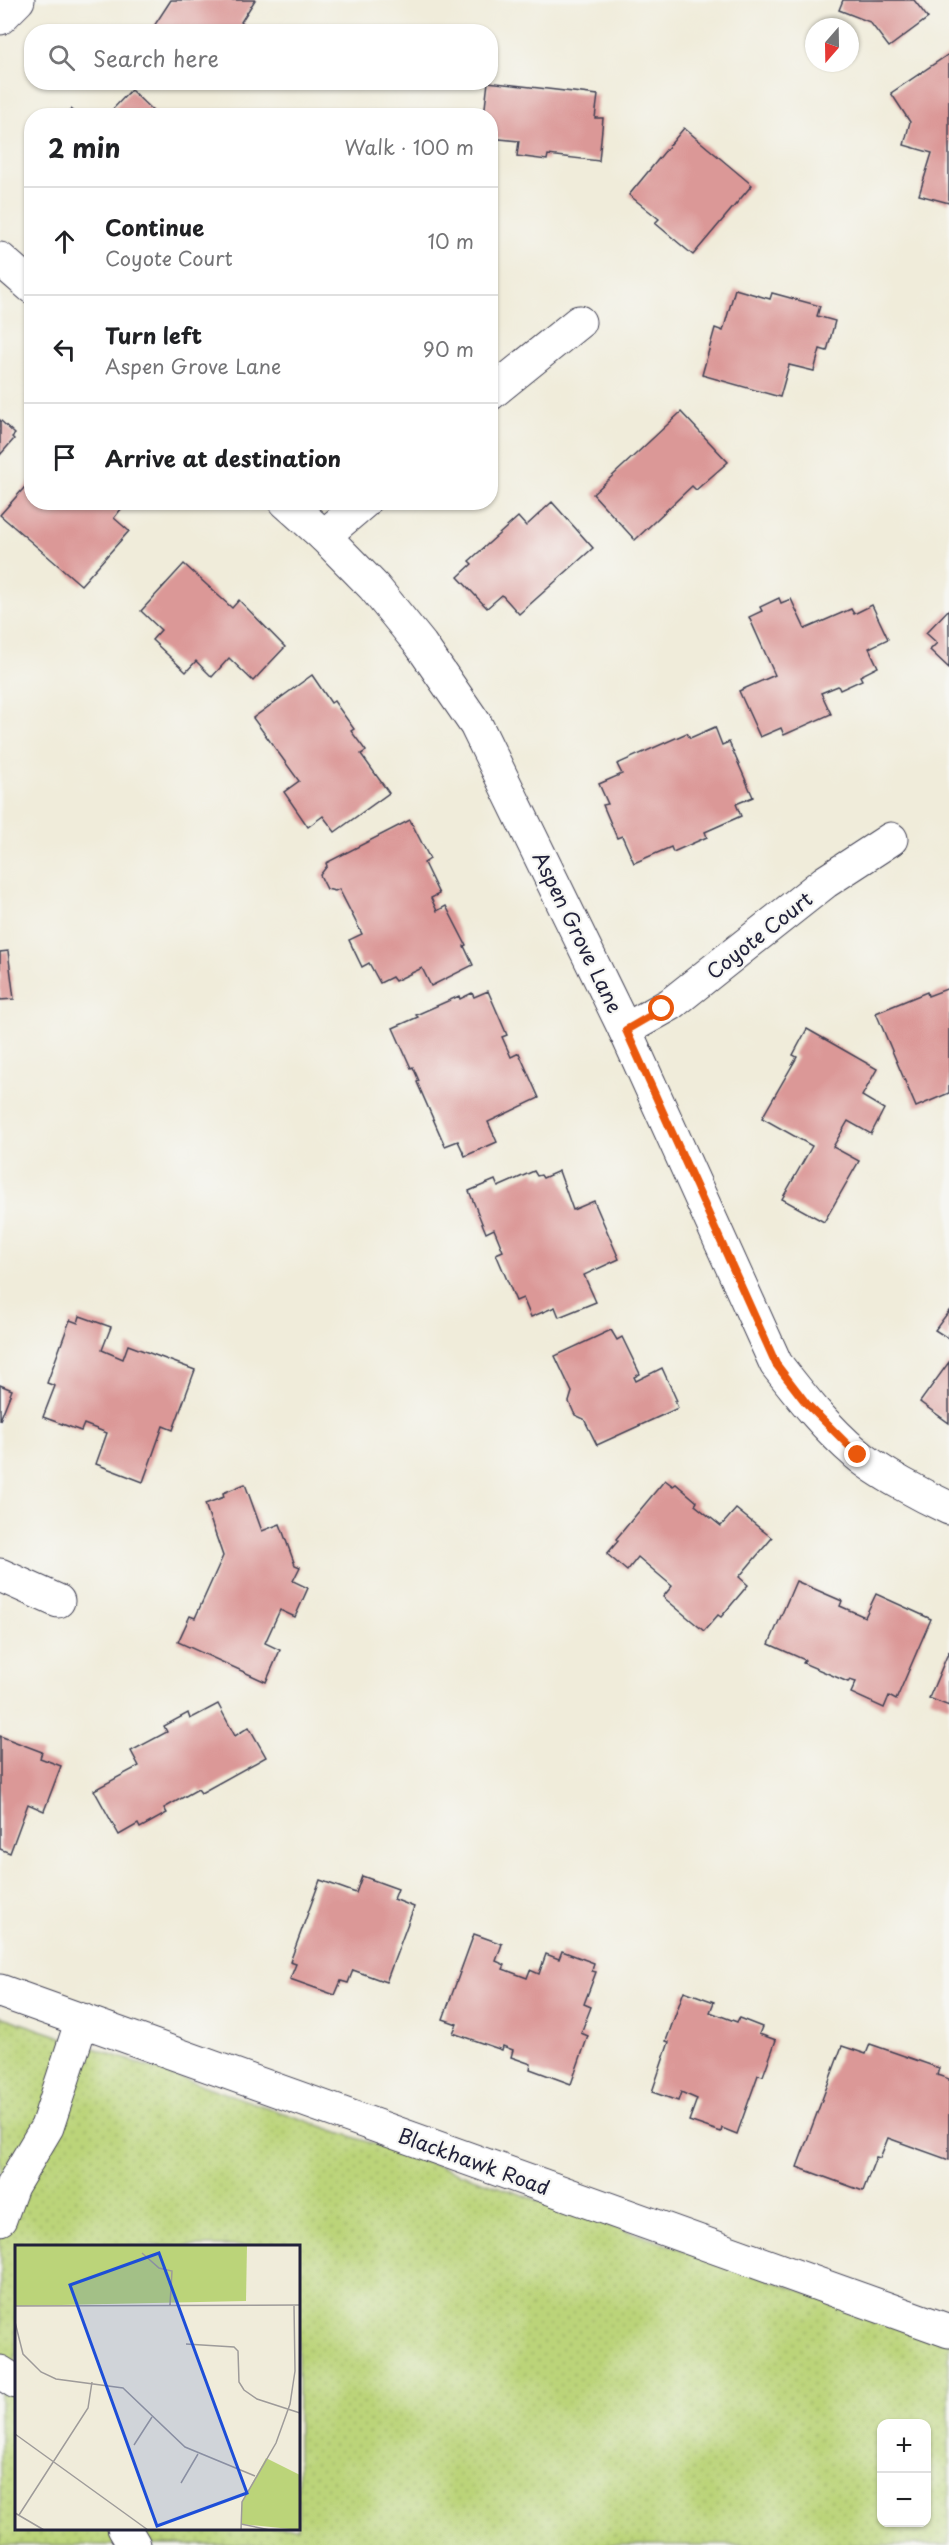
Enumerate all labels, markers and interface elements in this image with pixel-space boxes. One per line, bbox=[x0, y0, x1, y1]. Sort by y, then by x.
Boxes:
north arrow bbox=[805, 18, 859, 72]
search box bbox=[24, 24, 498, 90]
icon: search bbox=[45, 41, 78, 74]
text: Search here bbox=[93, 41, 219, 74]
text: 2 min bbox=[48, 128, 121, 167]
text: Walk · 100 m bbox=[344, 132, 474, 162]
text: Continue bbox=[105, 210, 204, 243]
icon: ahead bbox=[48, 225, 81, 258]
text: 10 m bbox=[427, 226, 474, 256]
text: Coyote Court bbox=[105, 243, 233, 273]
text: Turn left bbox=[105, 318, 202, 351]
icon: left bbox=[48, 333, 81, 366]
text: 90 m bbox=[423, 334, 474, 364]
text: Aspen Grove Lane bbox=[105, 351, 281, 381]
icon: arrive bbox=[48, 441, 81, 474]
text: Arrive at destination bbox=[105, 441, 341, 474]
street label: Aspen Grove Lane bbox=[526, 846, 630, 1018]
street label: Coyote Court bbox=[699, 884, 819, 986]
route start bbox=[648, 995, 674, 1021]
route end bbox=[844, 1441, 870, 1467]
street label: Blackhawk Road bbox=[394, 2120, 554, 2202]
inset map bbox=[15, 2245, 300, 2530]
map controls bbox=[877, 2419, 931, 2527]
button: + bbox=[877, 2419, 931, 2473]
button: − bbox=[877, 2473, 931, 2527]

